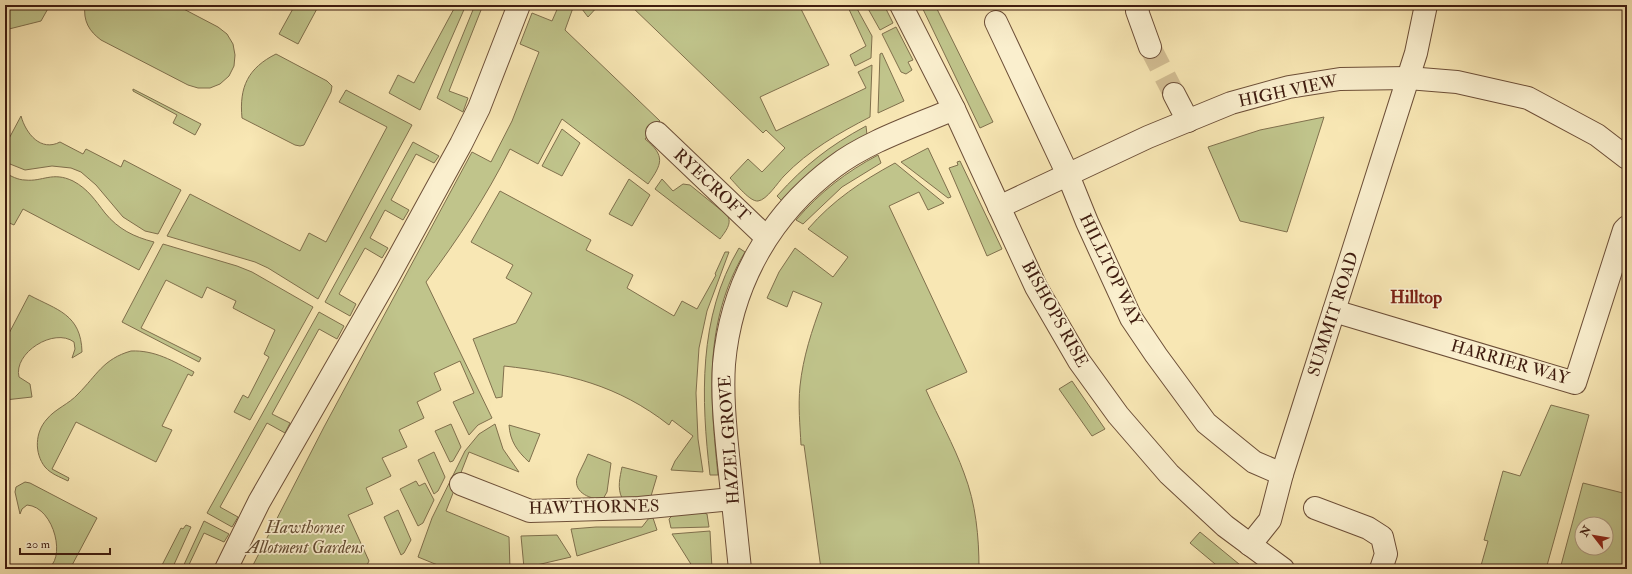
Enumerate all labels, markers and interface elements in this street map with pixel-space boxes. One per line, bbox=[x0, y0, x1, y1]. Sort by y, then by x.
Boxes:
street label: HIGH VIEW bbox=[1237, 70, 1340, 112]
street label: RYECROFT bbox=[669, 144, 755, 226]
street label: HILLTOP WAY bbox=[1075, 210, 1147, 330]
street label: SUMMIT ROAD bbox=[1303, 249, 1363, 379]
street label: BISHOPS RISE bbox=[1017, 257, 1093, 371]
district label: Hilltop bbox=[1390, 286, 1442, 309]
street label: HARRIER WAY bbox=[1448, 335, 1572, 389]
street label: HAZEL GROVE bbox=[714, 375, 744, 505]
street label: HAWTHORNES bbox=[529, 495, 659, 519]
north arrow bbox=[1574, 516, 1614, 556]
park label: Hawthornes Allotment Gardens bbox=[244, 517, 364, 558]
text: N bbox=[1577, 523, 1595, 540]
scale bar bbox=[20, 530, 110, 556]
text: 20 m bbox=[26, 537, 51, 552]

